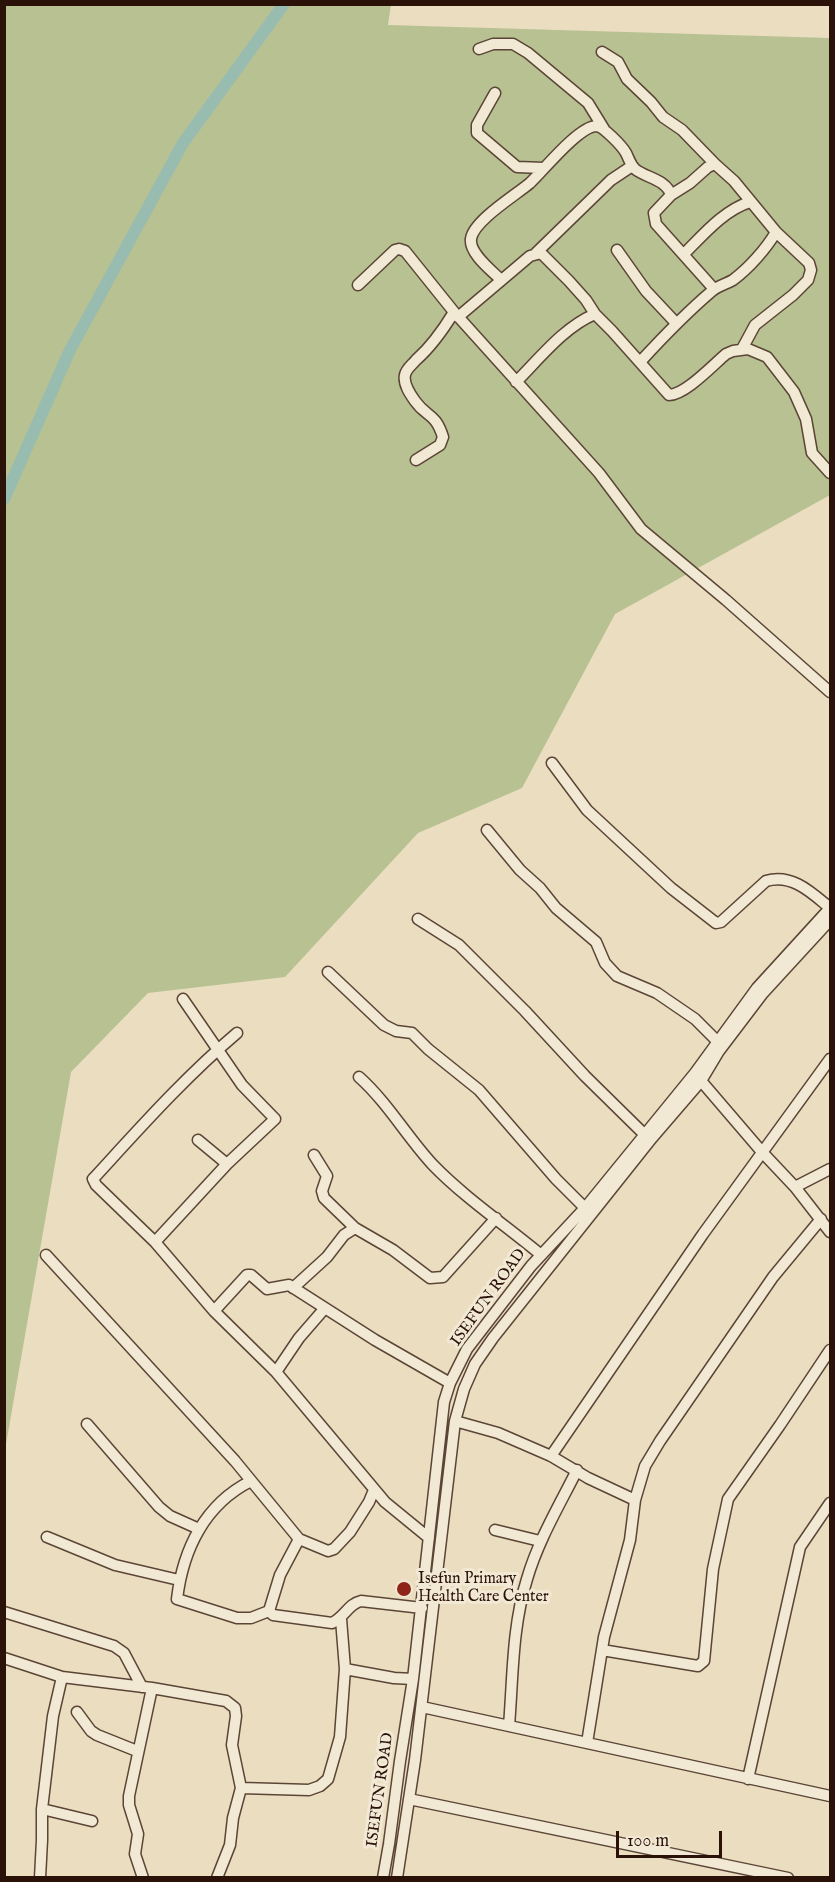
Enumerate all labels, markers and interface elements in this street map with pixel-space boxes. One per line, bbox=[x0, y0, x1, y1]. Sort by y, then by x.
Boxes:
street label: ISEFUN ROAD bbox=[447, 1246, 531, 1350]
place label: Isefun Primary Health Care Center bbox=[418, 1570, 549, 1608]
marker: Isefun Primary Health Care Center bbox=[395, 1580, 413, 1598]
street label: ISEFUN ROAD bbox=[363, 1731, 399, 1849]
scale bar bbox=[619, 1819, 726, 1857]
text: 100 m bbox=[627, 1830, 669, 1853]

